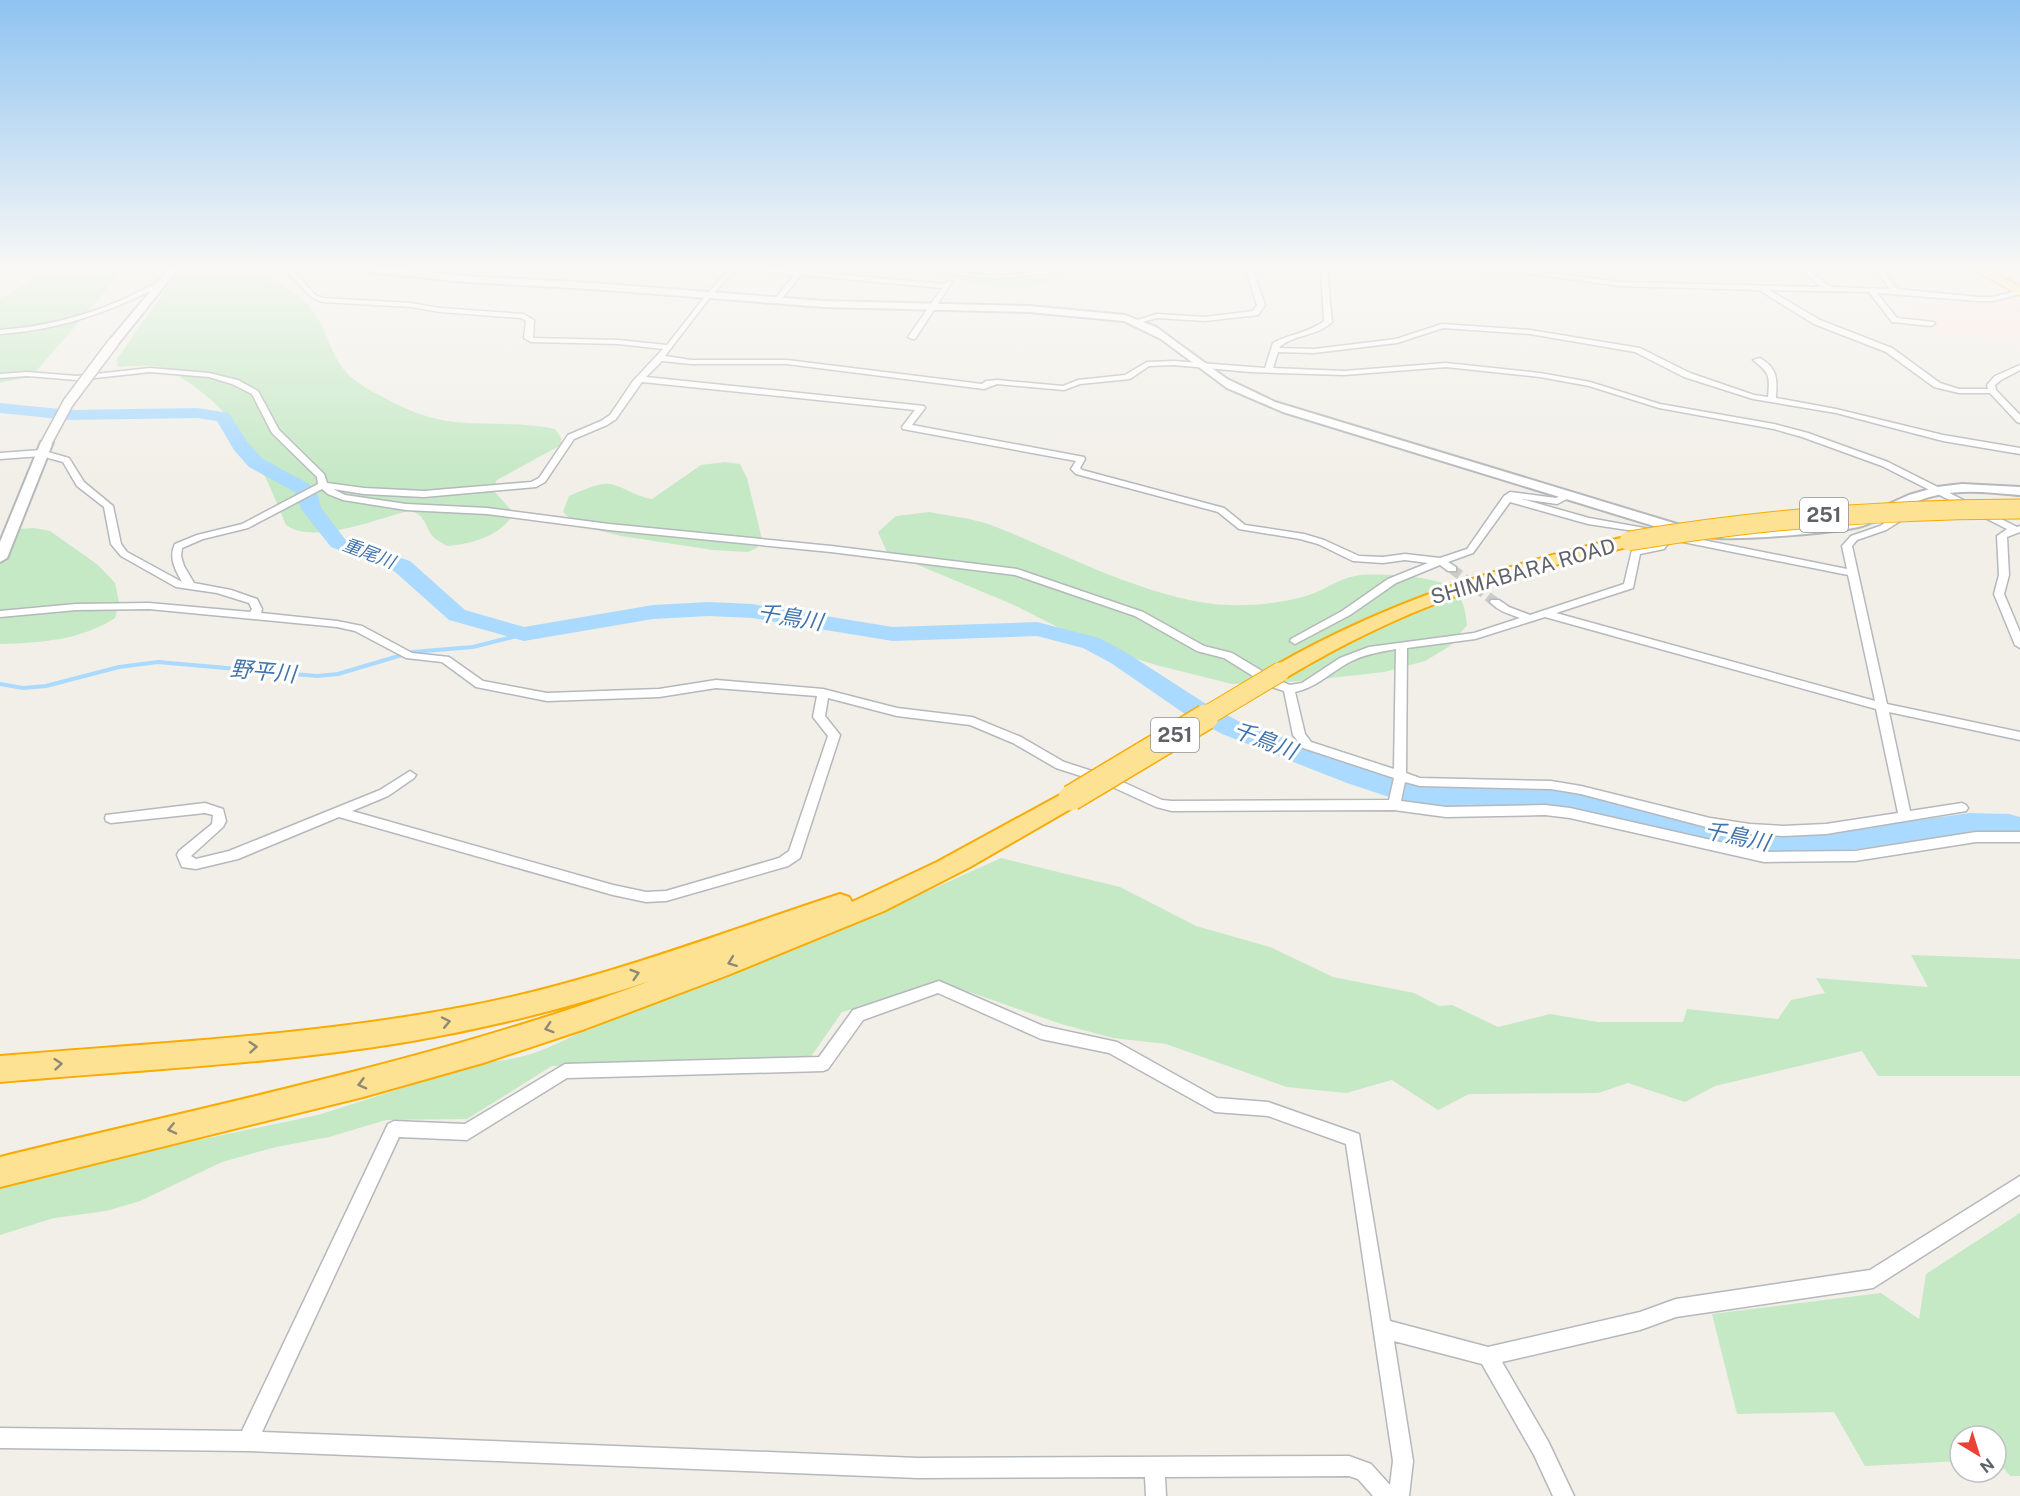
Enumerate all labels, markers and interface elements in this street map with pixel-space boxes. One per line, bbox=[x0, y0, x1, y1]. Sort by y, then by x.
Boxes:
road number: 251 bbox=[1800, 498, 1848, 532]
street label: SHIMABARA ROAD bbox=[1428, 533, 1618, 609]
water label: 重尾川 bbox=[340, 534, 400, 573]
water label: 千鳥川 bbox=[755, 599, 827, 635]
water label: 野平川 bbox=[229, 655, 299, 687]
water label: 千鳥川 bbox=[1230, 716, 1302, 765]
road number: 251 bbox=[1151, 718, 1199, 752]
water label: 千鳥川 bbox=[1702, 816, 1774, 856]
one-way arrow bbox=[727, 955, 738, 968]
one-way arrow bbox=[629, 968, 639, 981]
one-way arrow bbox=[440, 1016, 450, 1029]
one-way arrow bbox=[544, 1021, 555, 1034]
one-way arrow bbox=[248, 1041, 257, 1054]
one-way arrow bbox=[54, 1058, 63, 1071]
one-way arrow bbox=[357, 1077, 367, 1090]
one-way arrow bbox=[167, 1122, 177, 1135]
north arrow bbox=[1948, 1424, 2008, 1484]
text: N bbox=[1976, 1454, 1998, 1477]

